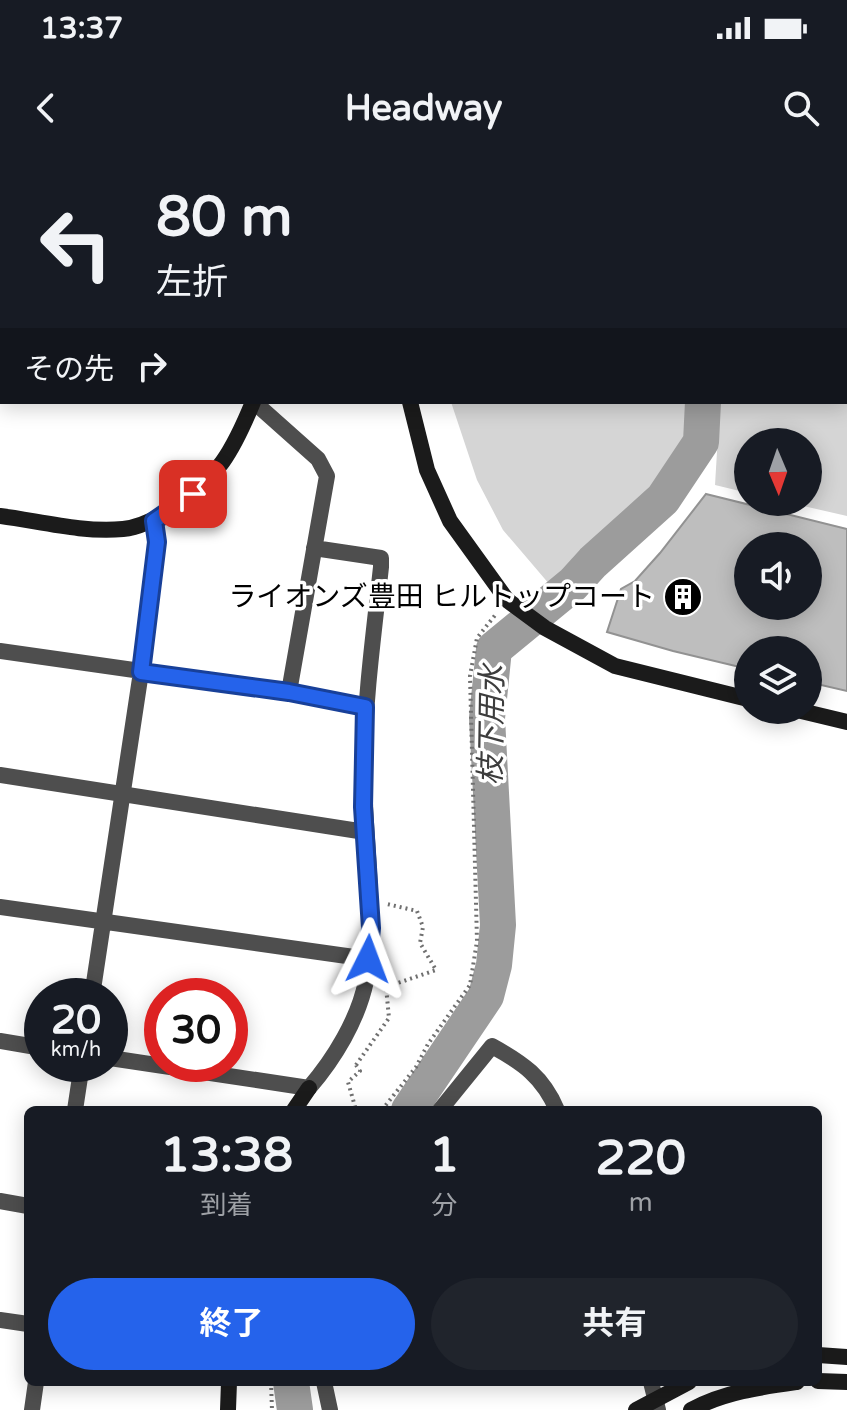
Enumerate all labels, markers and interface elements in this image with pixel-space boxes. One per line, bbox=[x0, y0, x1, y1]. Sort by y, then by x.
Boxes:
text: 13:37 bbox=[40, 10, 123, 47]
icon: back bbox=[24, 86, 68, 130]
icon: search bbox=[779, 86, 823, 130]
text: Headway bbox=[345, 87, 502, 130]
text: 80 m bbox=[156, 184, 292, 251]
icon: left bbox=[24, 192, 128, 296]
text: 左折 bbox=[156, 261, 228, 304]
icon: right bbox=[130, 344, 174, 388]
text: その先 bbox=[24, 351, 114, 388]
north arrow bbox=[734, 428, 822, 516]
map controls bbox=[734, 428, 822, 724]
pin bbox=[159, 460, 227, 528]
icon: arrive bbox=[171, 472, 215, 516]
button: sound bbox=[734, 532, 822, 620]
building icon: ライオンズ豊田 ヒルトップコート bbox=[662, 576, 704, 618]
place label: ライオンズ豊田 ヒルトップコート bbox=[228, 580, 655, 614]
button: layers bbox=[734, 636, 822, 724]
water label: 枝下用水 bbox=[472, 662, 512, 785]
position arrow bbox=[326, 917, 410, 1001]
speed limit sign: 30 bbox=[144, 978, 248, 1082]
text: 20 bbox=[51, 996, 101, 1044]
text: km/h bbox=[51, 1038, 101, 1062]
text: 13:38 bbox=[160, 1127, 293, 1185]
text: 1 bbox=[429, 1127, 459, 1185]
text: 220 bbox=[595, 1130, 686, 1188]
text: m bbox=[629, 1187, 653, 1218]
text: 到着 bbox=[201, 1190, 253, 1221]
text: 分 bbox=[431, 1190, 457, 1221]
button: 終了 bbox=[48, 1278, 415, 1370]
button: 共有 bbox=[431, 1278, 798, 1370]

